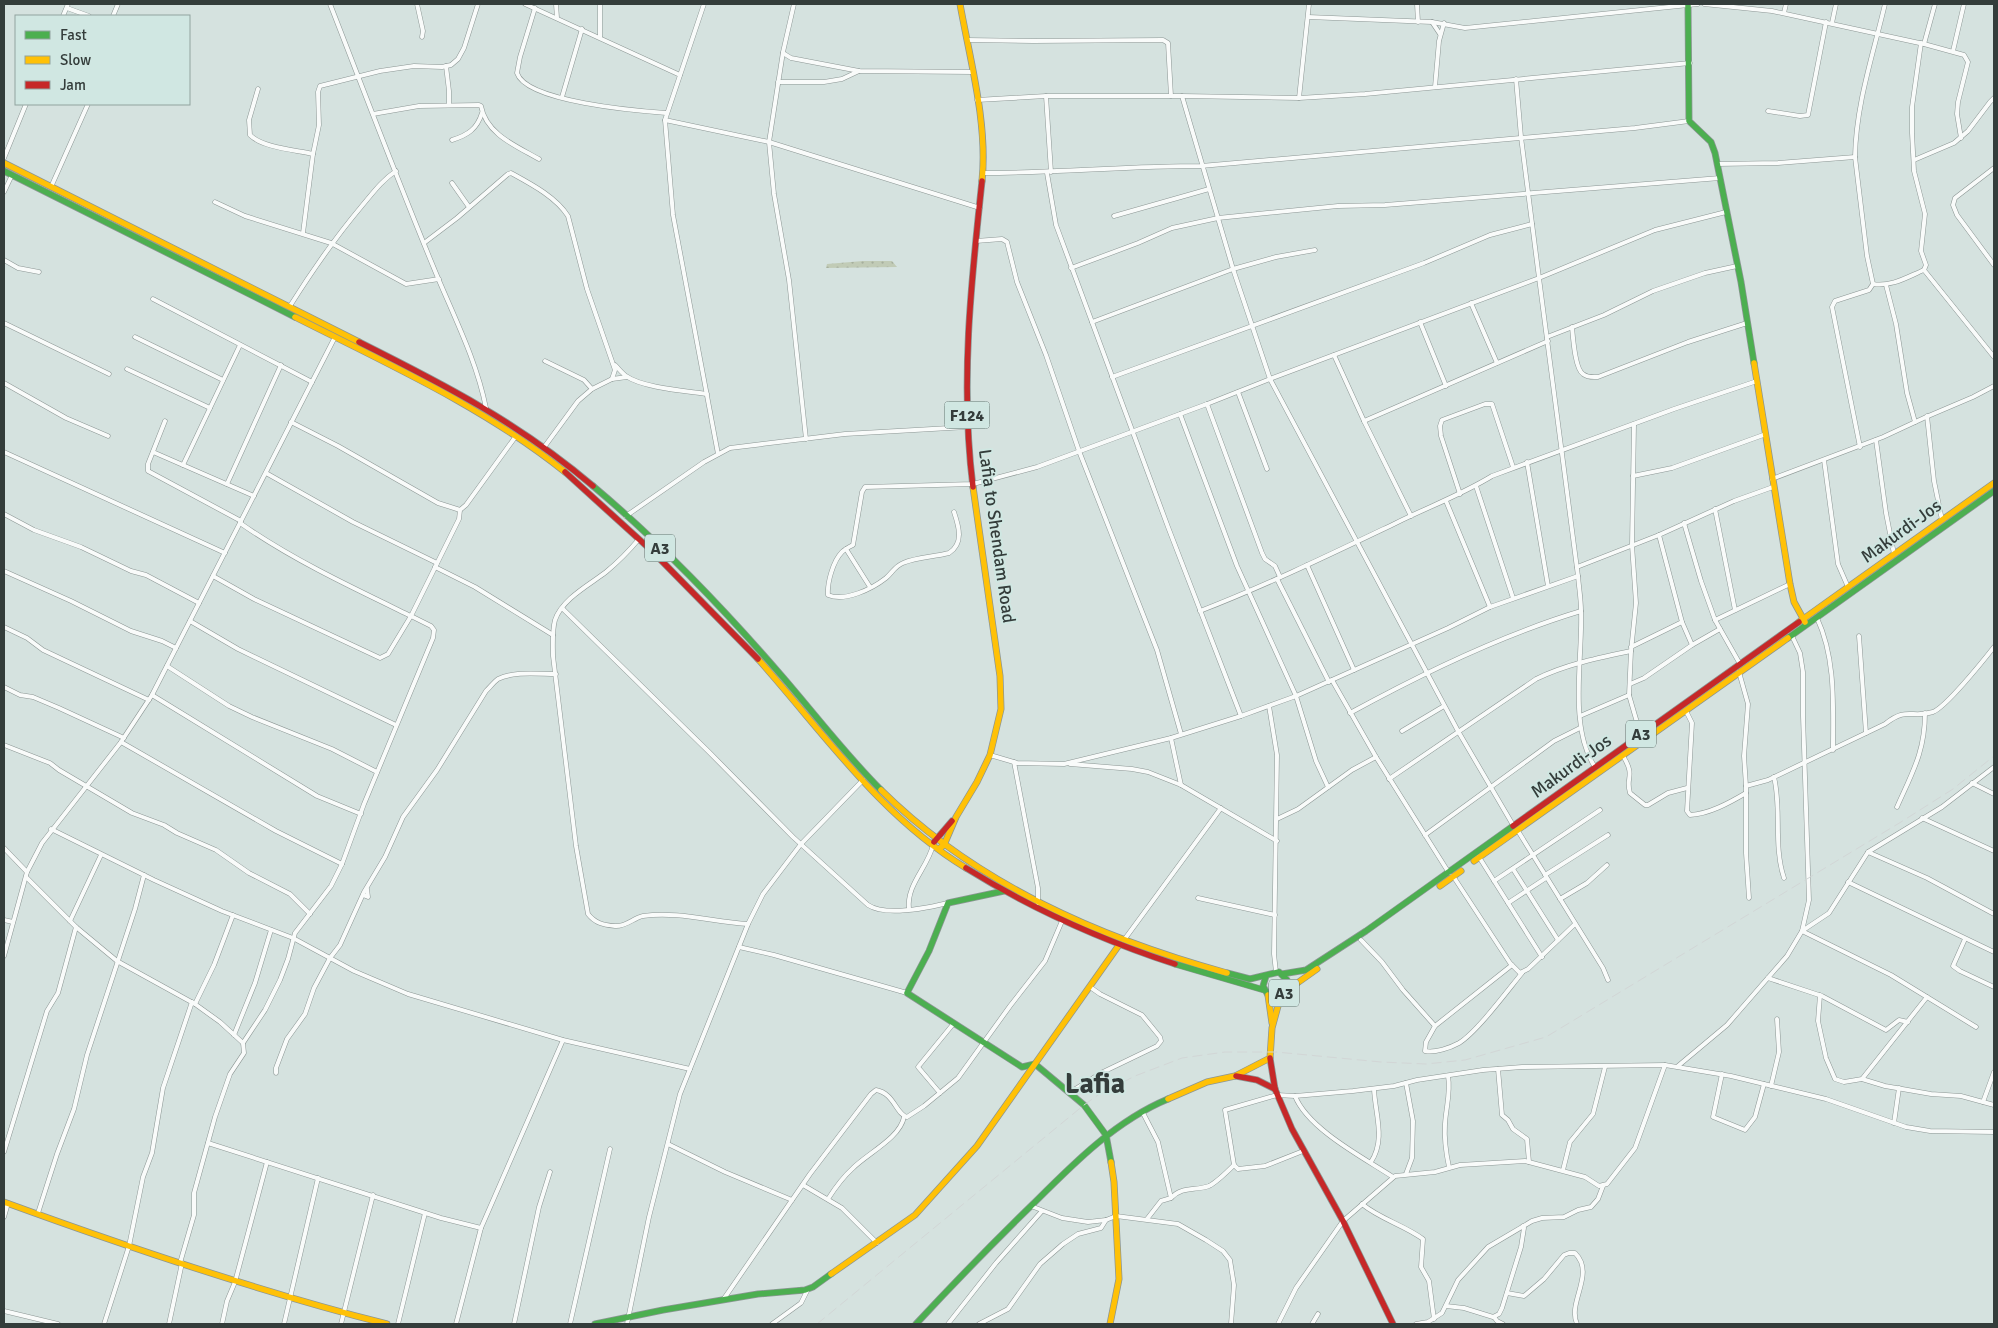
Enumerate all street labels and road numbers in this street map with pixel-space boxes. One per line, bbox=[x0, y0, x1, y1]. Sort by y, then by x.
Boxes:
road number: F124 bbox=[944, 402, 990, 428]
street label: Lafia to Shendam Road bbox=[974, 448, 1020, 624]
street label: Makurdi-Jos bbox=[1856, 494, 1946, 568]
road number: A3 bbox=[645, 534, 675, 562]
road number: A3 bbox=[1626, 721, 1656, 748]
street label: Makurdi-Jos bbox=[1526, 729, 1616, 803]
road number: A3 bbox=[1269, 980, 1299, 1006]

